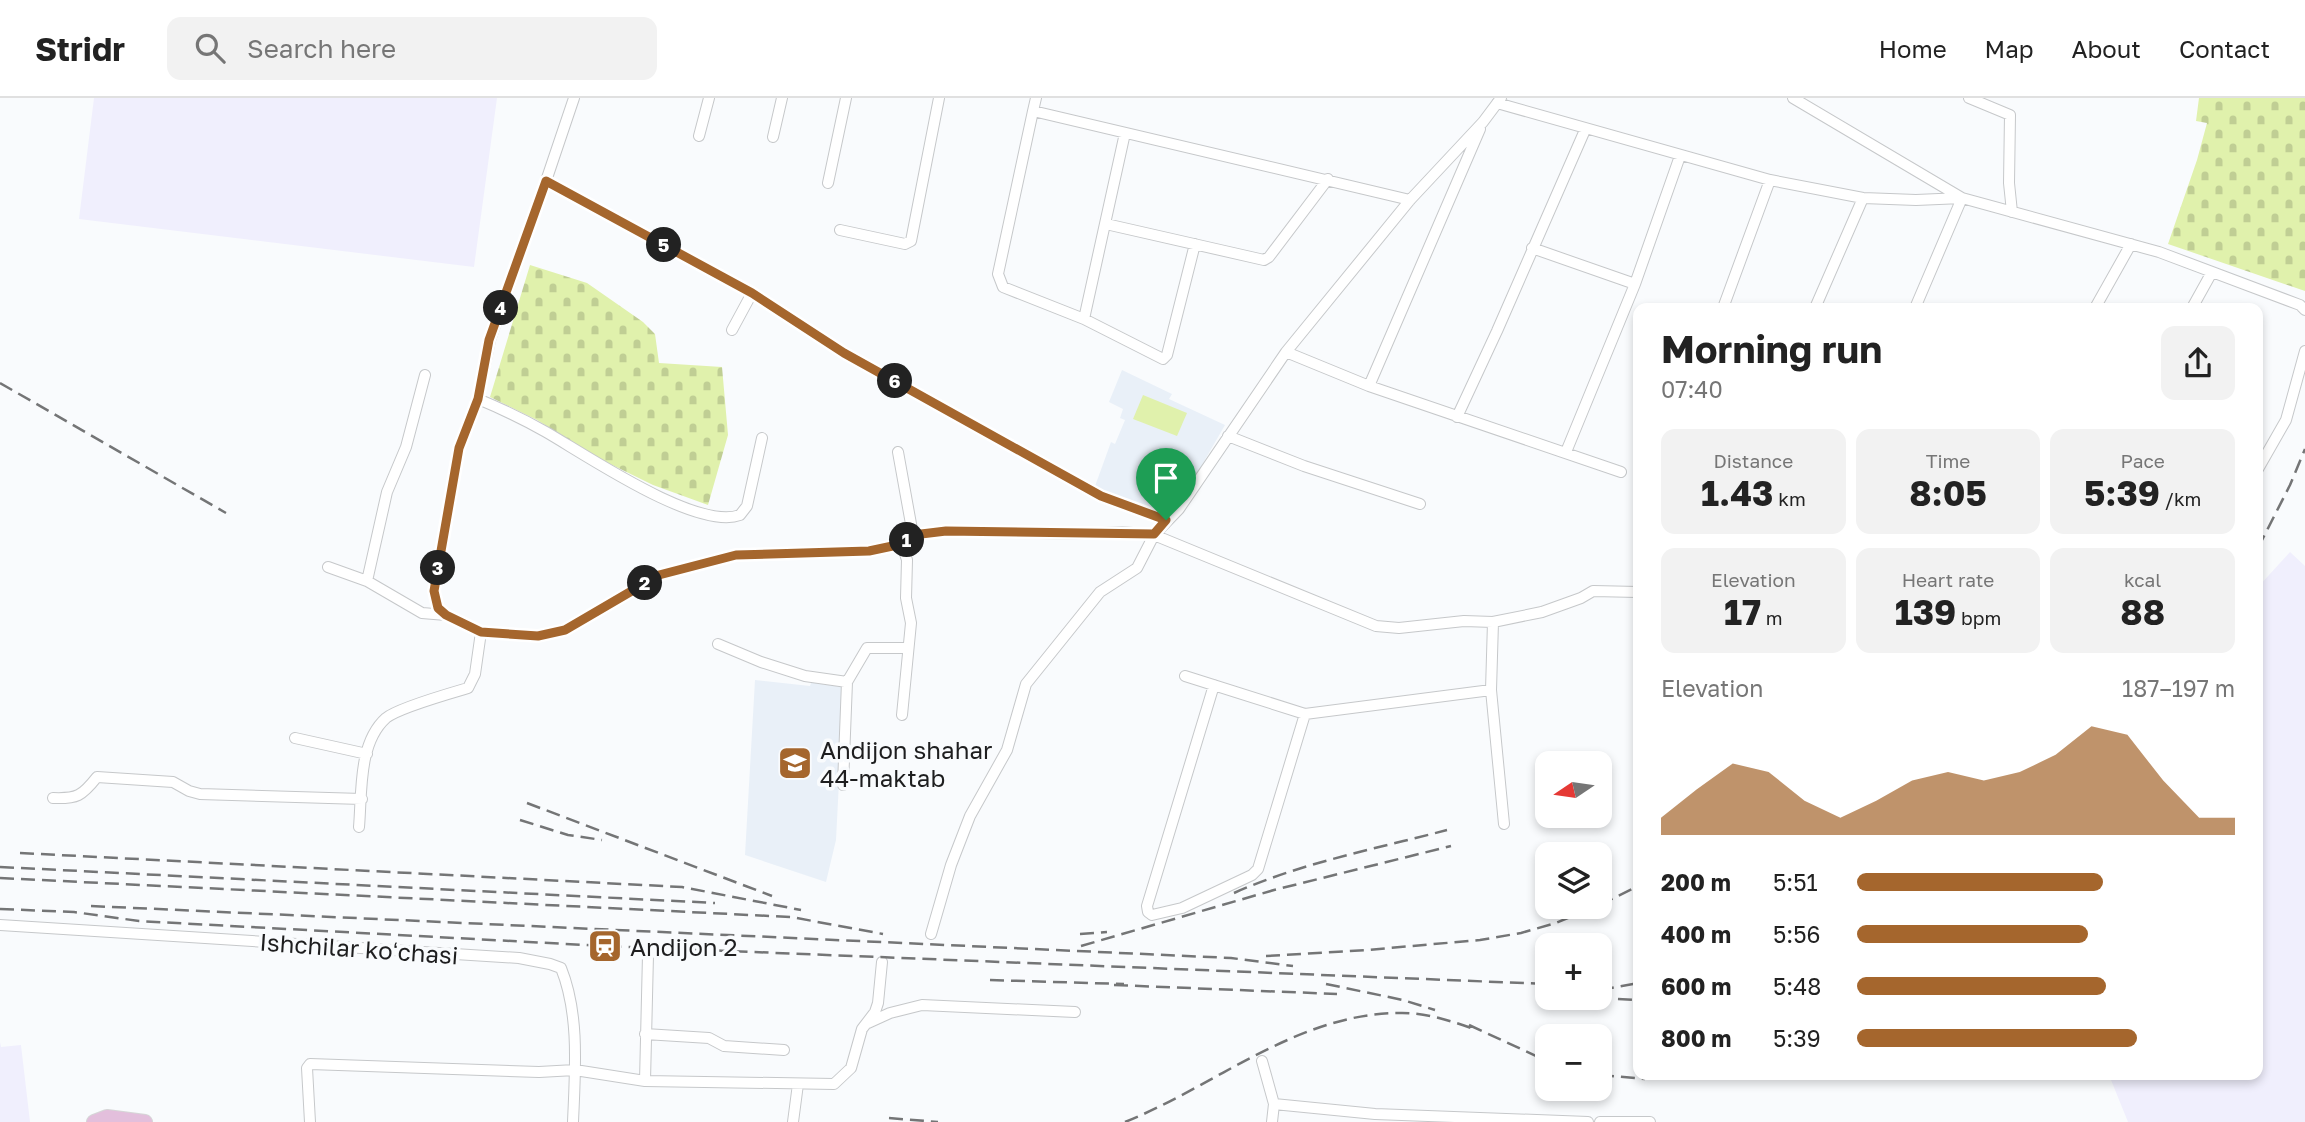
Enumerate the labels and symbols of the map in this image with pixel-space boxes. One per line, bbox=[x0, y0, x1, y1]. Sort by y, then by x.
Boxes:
pin: 5 bbox=[646, 228, 682, 262]
pin: 4 bbox=[484, 290, 518, 326]
pin: 6 bbox=[878, 364, 912, 398]
pin bbox=[1136, 448, 1196, 520]
pin: 1 bbox=[890, 522, 925, 558]
pin: 3 bbox=[420, 550, 456, 586]
pin: 2 bbox=[628, 566, 662, 601]
place label: Andijon shahar 44-maktab bbox=[820, 735, 992, 792]
school or university icon: Andijon shahar 44-maktab bbox=[776, 744, 814, 782]
north arrow bbox=[1535, 751, 1612, 828]
street label: Ishchilar koʻchasi bbox=[259, 927, 459, 969]
station icon: Andijon 2 bbox=[586, 927, 624, 965]
place label: Andijon 2 bbox=[630, 932, 738, 961]

